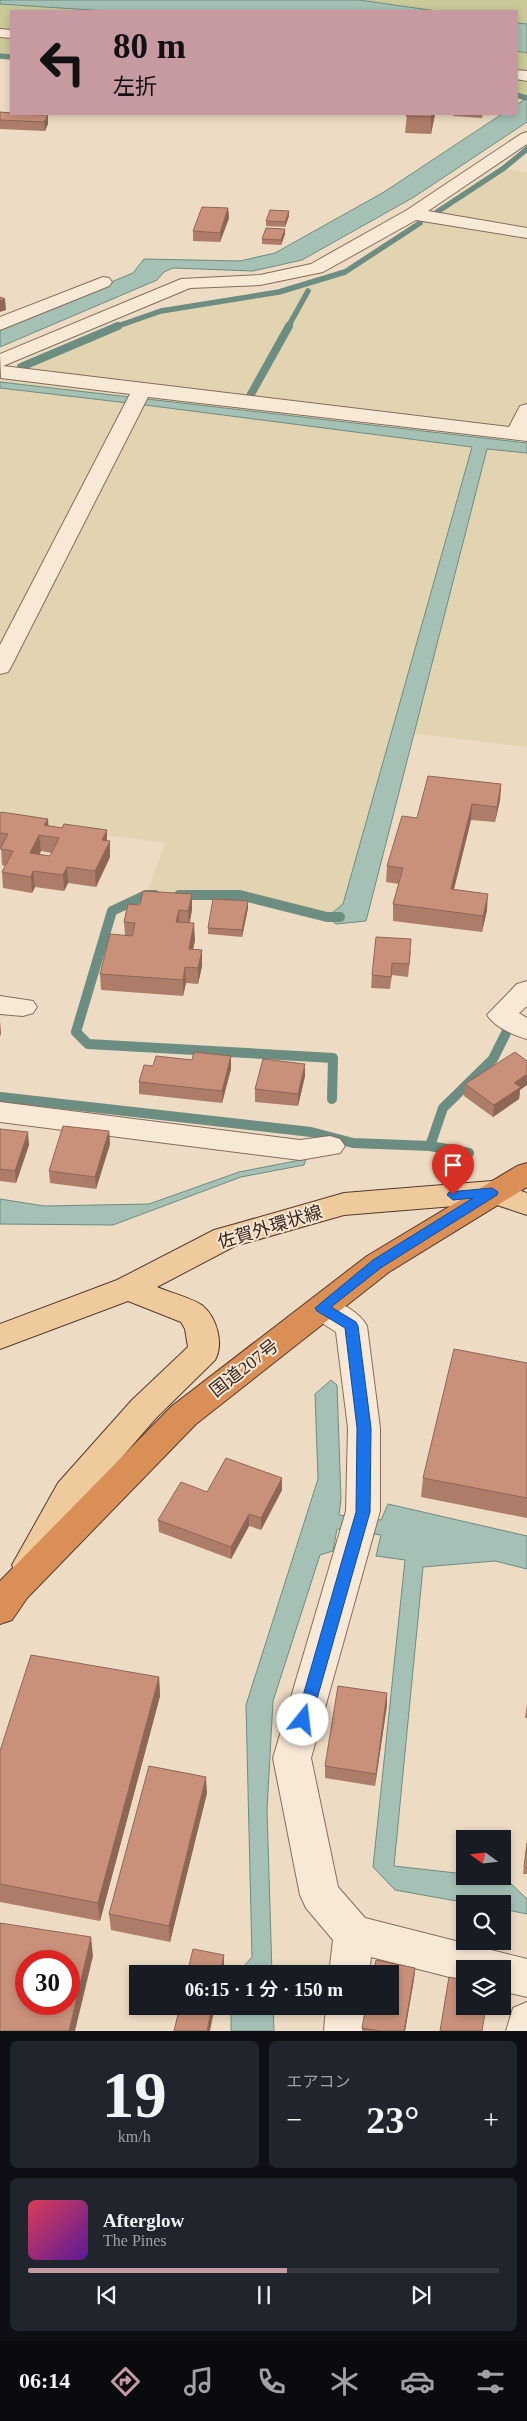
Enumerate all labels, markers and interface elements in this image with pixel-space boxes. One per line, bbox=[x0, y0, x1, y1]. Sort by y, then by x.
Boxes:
text: 80 m bbox=[113, 27, 186, 66]
icon: left bbox=[30, 30, 95, 95]
text: 左折 bbox=[113, 74, 157, 99]
pin bbox=[432, 1144, 474, 1195]
icon: arrive bbox=[439, 1151, 467, 1179]
street label: 佐賀外環状線 bbox=[215, 1202, 325, 1252]
street label: 国道207号 bbox=[206, 1335, 282, 1401]
position arrow bbox=[276, 1693, 328, 1745]
north arrow bbox=[456, 1830, 511, 1885]
map controls bbox=[456, 1830, 511, 2015]
button: search bbox=[456, 1895, 511, 1950]
speed limit sign: 30 bbox=[15, 1950, 80, 2015]
button: layers bbox=[456, 1960, 511, 2015]
text: 06:15 · 1 分 · 150 m bbox=[185, 1979, 343, 2000]
text: 19 bbox=[102, 2059, 167, 2131]
text: エアコン bbox=[287, 2073, 351, 2090]
text: 23° bbox=[366, 2099, 419, 2141]
text: − bbox=[287, 2104, 302, 2135]
text: + bbox=[483, 2104, 499, 2135]
text: km/h bbox=[118, 2128, 151, 2145]
text: Afterglow bbox=[103, 2210, 184, 2231]
text: The Pines bbox=[103, 2232, 167, 2249]
icon: previous bbox=[93, 2281, 121, 2309]
icon: pause bbox=[250, 2281, 278, 2309]
icon: next bbox=[407, 2281, 435, 2309]
icon: directions bbox=[108, 2364, 143, 2399]
icon: music bbox=[181, 2364, 216, 2399]
icon: phone bbox=[254, 2364, 289, 2399]
icon: climate bbox=[327, 2364, 362, 2399]
icon: car bbox=[400, 2364, 435, 2399]
icon: filters bbox=[473, 2364, 508, 2399]
text: 06:14 bbox=[19, 2368, 70, 2393]

